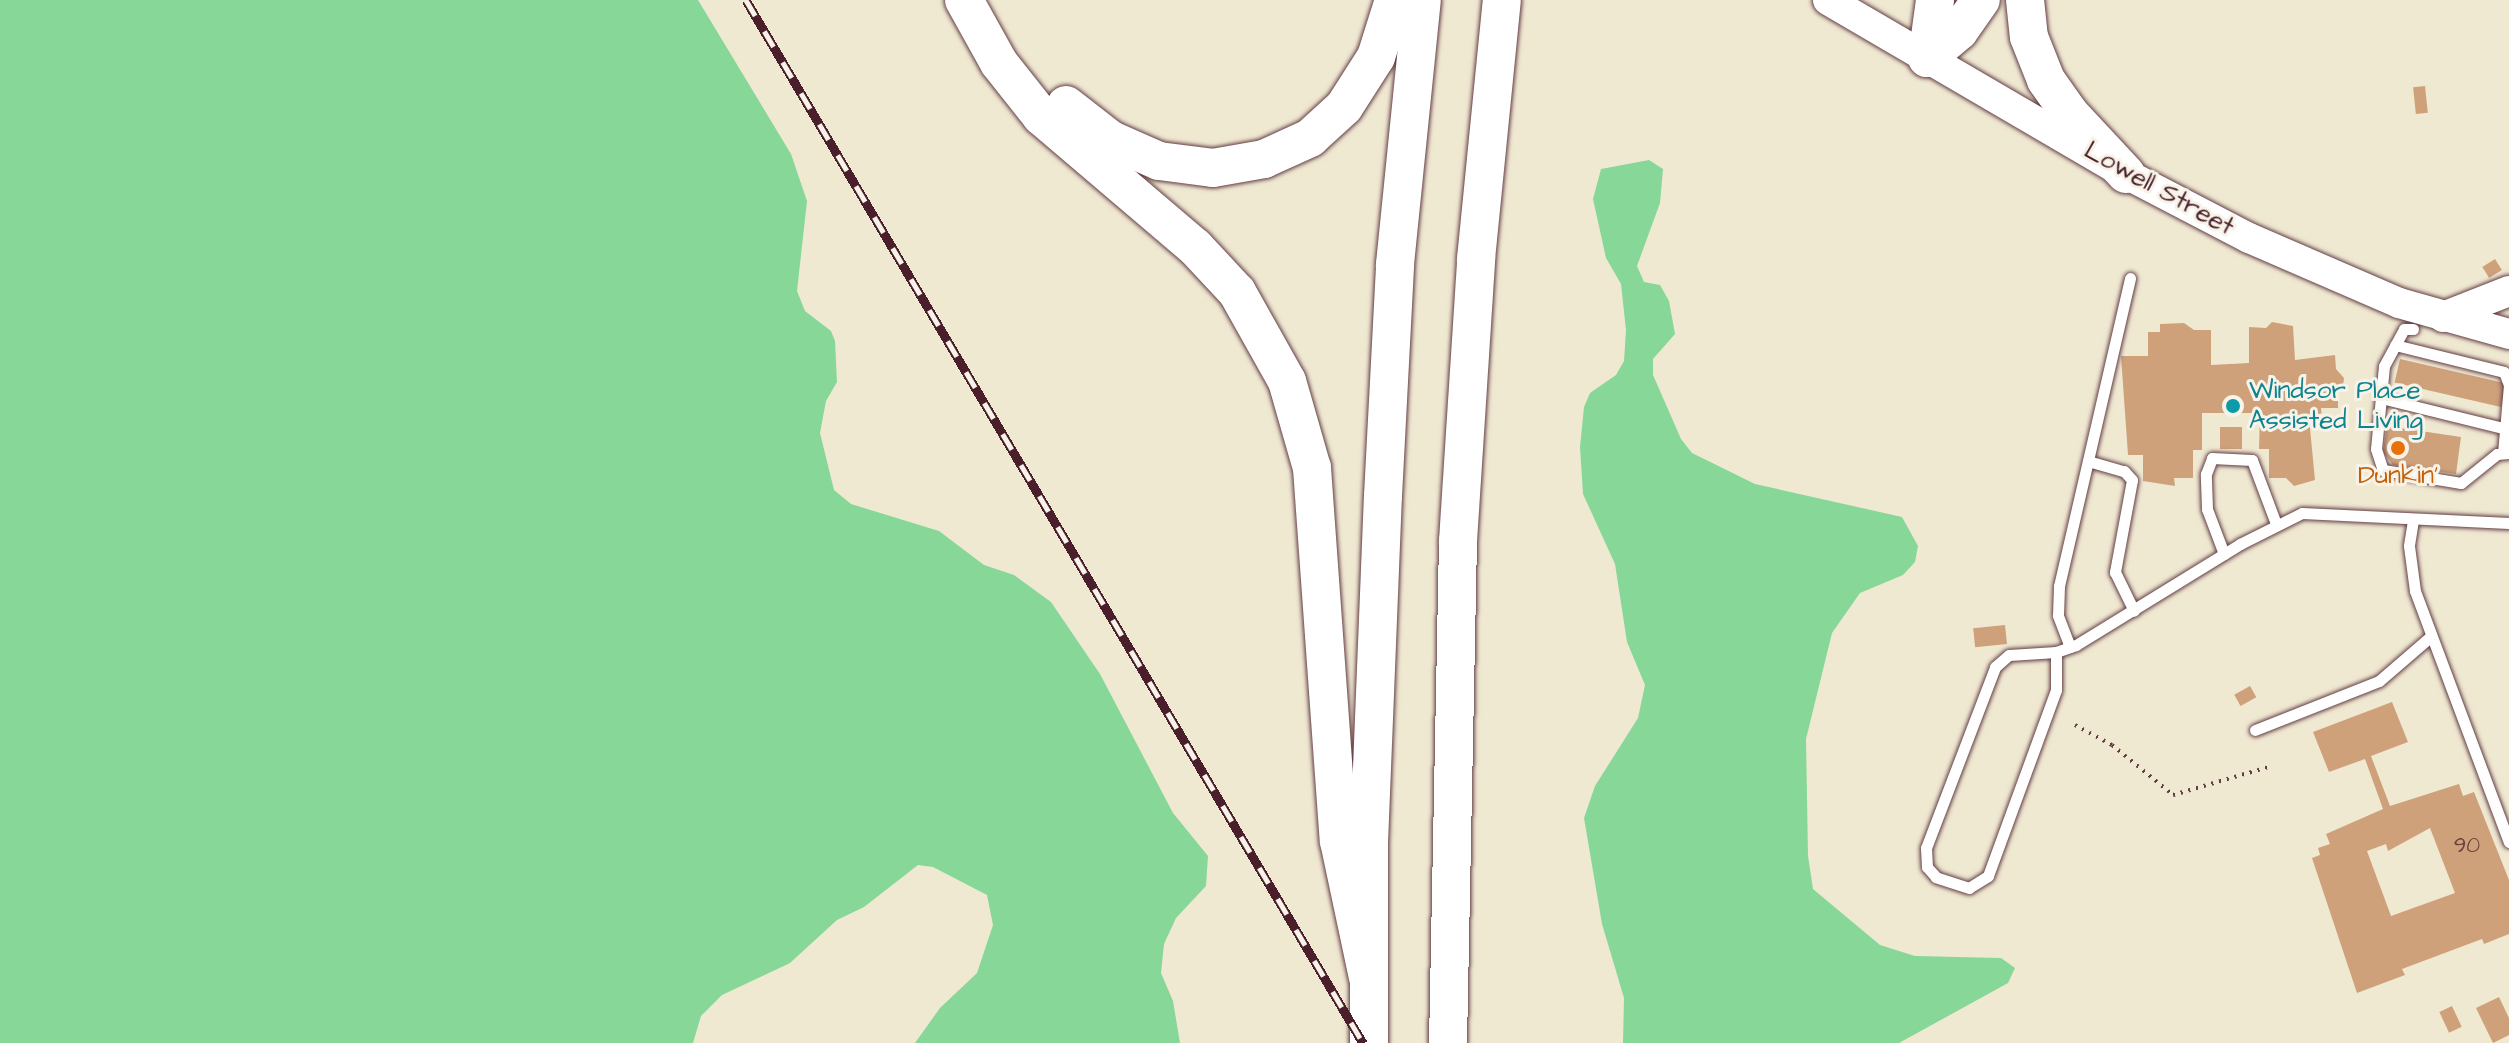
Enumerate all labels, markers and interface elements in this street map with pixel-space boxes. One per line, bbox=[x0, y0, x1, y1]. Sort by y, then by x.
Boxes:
street label: Lowell Street bbox=[2079, 135, 2239, 243]
place label: Windsor Place Assisted Living bbox=[2249, 375, 2423, 436]
marker: Windsor Place Assisted Living bbox=[2224, 397, 2242, 415]
marker: Dunkin' bbox=[2389, 439, 2407, 457]
place label: Dunkin' bbox=[2358, 460, 2438, 492]
house number: 90 bbox=[2454, 833, 2480, 859]

